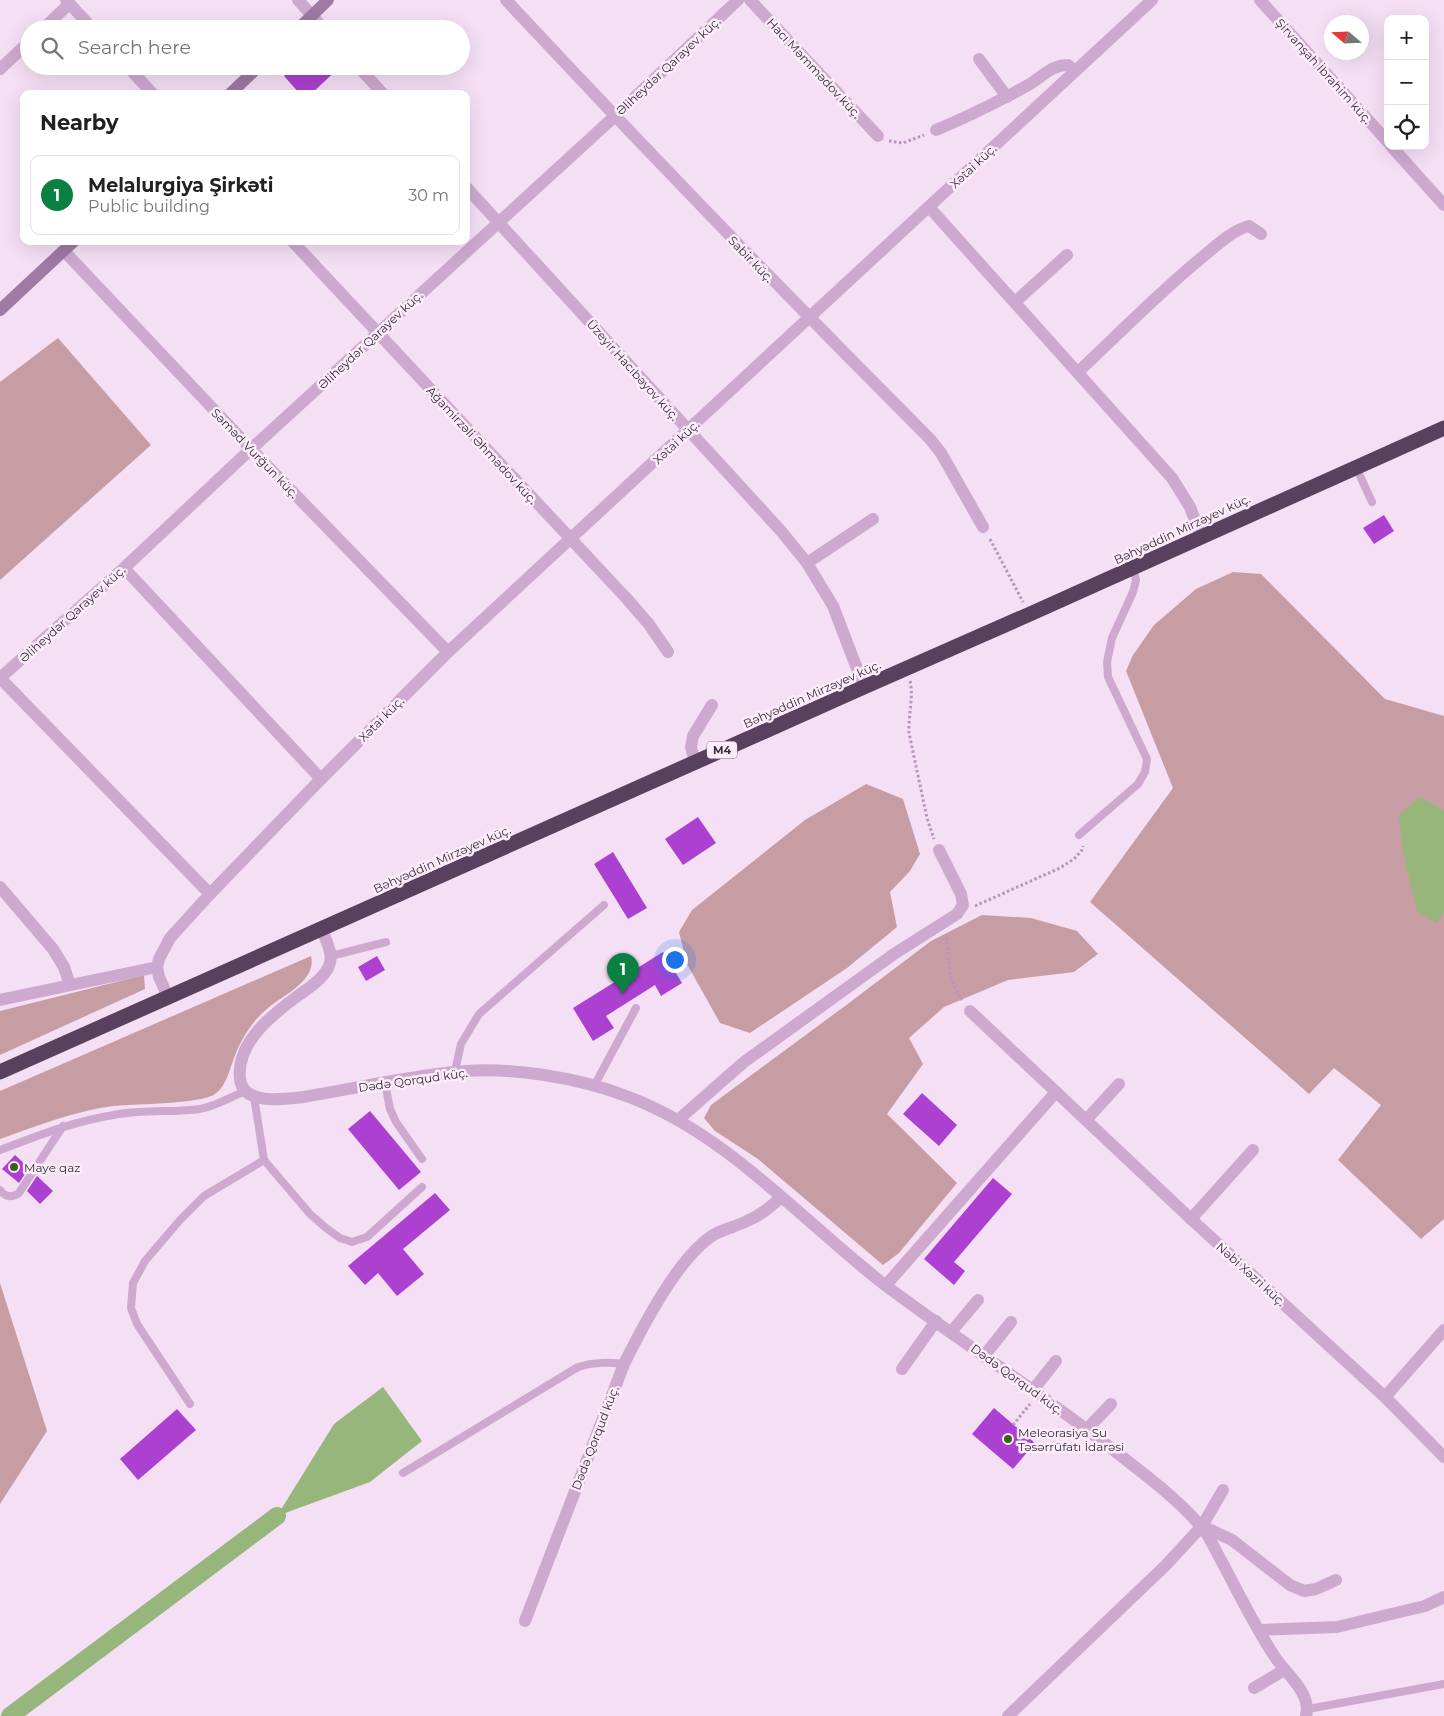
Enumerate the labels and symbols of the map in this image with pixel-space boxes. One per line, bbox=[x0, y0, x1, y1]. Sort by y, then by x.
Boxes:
street label: Əliheydər Qarayev küç. bbox=[613, 14, 723, 118]
street label: Hacı Məmmədov küç. bbox=[764, 15, 864, 121]
street label: Şirvanşah İbrahim küç. bbox=[1273, 15, 1375, 127]
north arrow bbox=[1324, 15, 1369, 60]
street label: Xətai küç. bbox=[947, 141, 999, 191]
street label: Sabir küç. bbox=[725, 233, 777, 285]
street label: Əliheydər Qarayev küç. bbox=[315, 288, 425, 392]
street label: Üzeyir Hacıbəyov küç. bbox=[584, 317, 682, 423]
street label: Ağamirzəli Əhmədov küç. bbox=[424, 383, 540, 507]
street label: Səməd Vurğun küç. bbox=[208, 405, 302, 501]
street label: Xətai küç. bbox=[650, 417, 702, 467]
street label: Bəhyəddin Mirzəyev küç. bbox=[1111, 491, 1253, 567]
street label: Əliheydər Qarayev küç. bbox=[16, 562, 128, 666]
street label: Bəhyəddin Mirzəyev küç. bbox=[741, 657, 883, 731]
street label: Xətai küç. bbox=[355, 693, 407, 745]
road number: M4 bbox=[707, 742, 737, 758]
street label: Bəhyəddin Mirzəyev küç. bbox=[371, 822, 513, 896]
your location bbox=[662, 947, 688, 973]
pin: 1 bbox=[607, 953, 639, 994]
street label: Dədə Qorqud küç. bbox=[357, 1065, 469, 1095]
place label: Maye qaz bbox=[24, 1160, 80, 1175]
marker: Maye qaz bbox=[8, 1161, 20, 1173]
street label: Nəbi Xəzri küç. bbox=[1213, 1239, 1289, 1309]
street label: Dədə Qorqud küç. bbox=[968, 1341, 1066, 1417]
street label: Dədə Qorqud küç. bbox=[568, 1384, 622, 1492]
place label: Meleorasiya Su Təsərrüfatı İdarəsi bbox=[1018, 1425, 1124, 1454]
marker: Meleorasiya Su Təsərrüfatı İdarəsi bbox=[1002, 1433, 1014, 1445]

